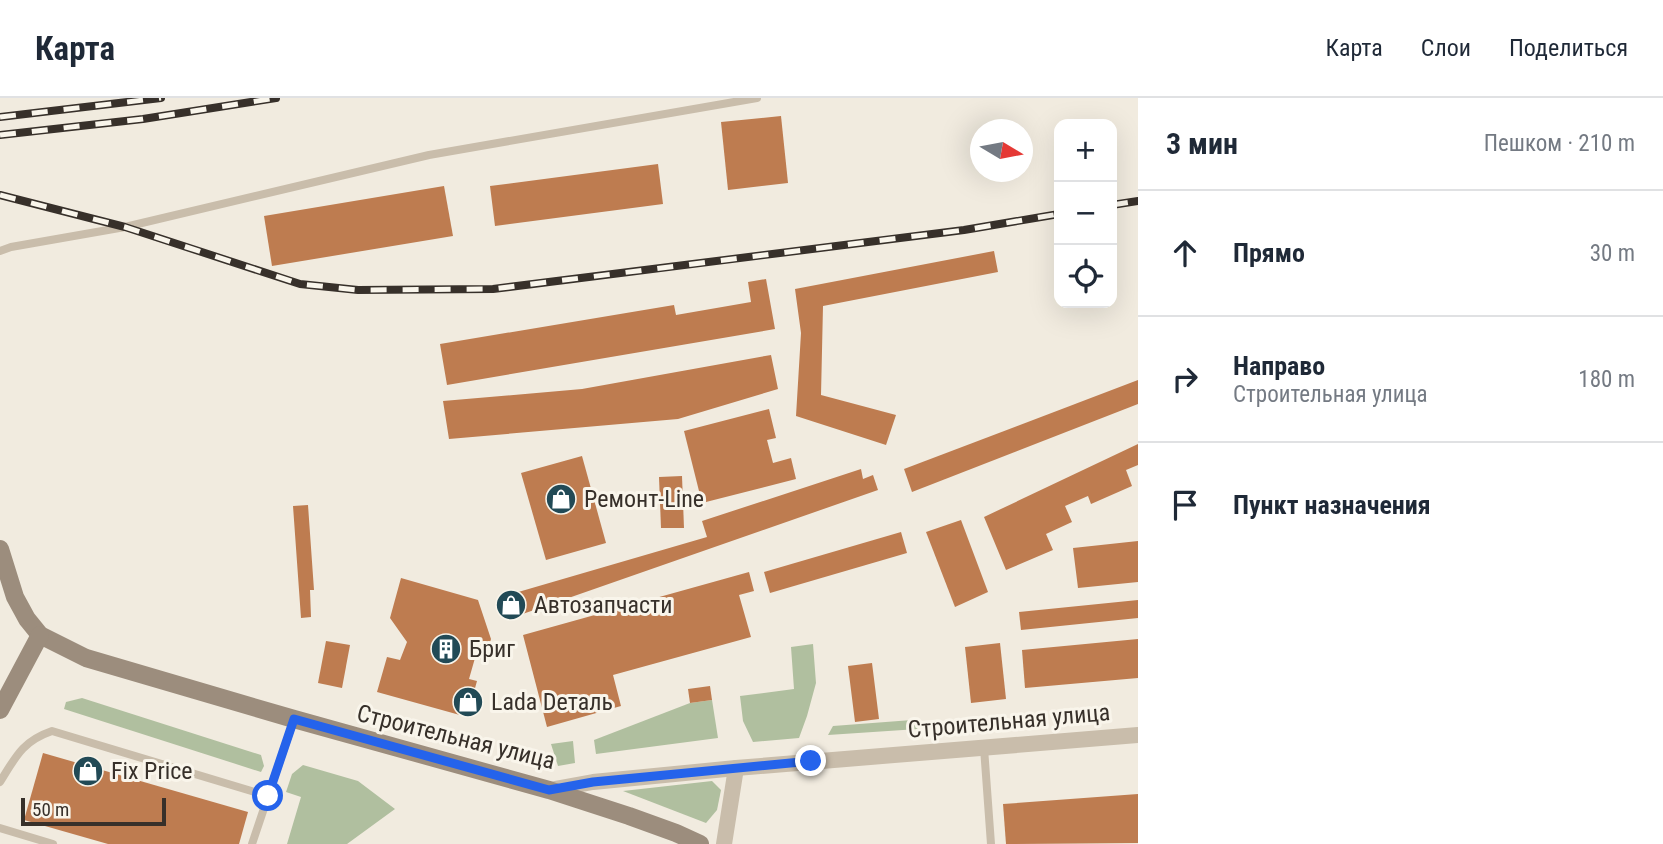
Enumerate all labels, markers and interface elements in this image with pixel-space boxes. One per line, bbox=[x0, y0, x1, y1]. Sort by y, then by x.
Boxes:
text: Карта bbox=[35, 29, 115, 68]
text: Карта bbox=[1325, 34, 1383, 62]
text: Слои bbox=[1421, 34, 1471, 62]
text: Поделиться bbox=[1509, 34, 1628, 62]
north arrow bbox=[970, 119, 1033, 182]
map controls bbox=[1054, 119, 1117, 308]
button: + bbox=[1054, 119, 1117, 182]
text: 3 мин bbox=[1166, 126, 1238, 161]
text: Пешком · 210 m bbox=[1484, 130, 1635, 157]
button: − bbox=[1054, 182, 1117, 245]
icon: ahead bbox=[1166, 234, 1204, 272]
text: Прямо bbox=[1233, 238, 1305, 268]
text: 30 m bbox=[1590, 240, 1635, 267]
button: locate bbox=[1054, 245, 1117, 308]
text: Направо bbox=[1233, 351, 1325, 381]
icon: right bbox=[1166, 360, 1204, 398]
text: 180 m bbox=[1578, 366, 1635, 393]
text: Строительная улица bbox=[1233, 381, 1428, 408]
shop icon: Ремонт-Line bbox=[544, 482, 578, 516]
place label: Ремонт-Line bbox=[584, 485, 704, 513]
icon: arrive bbox=[1166, 486, 1204, 524]
text: Пункт назначения bbox=[1233, 490, 1431, 520]
shop icon: Автозапчасти bbox=[494, 588, 528, 622]
place label: Автозапчасти bbox=[534, 591, 673, 619]
building icon: Бриг bbox=[429, 632, 463, 666]
place label: Бриг bbox=[469, 635, 515, 663]
shop icon: Lada Dеталь bbox=[451, 685, 485, 719]
place label: Lada Dеталь bbox=[491, 688, 613, 716]
street label: Строительная улица bbox=[907, 698, 1111, 744]
street label: Строительная улица bbox=[354, 699, 558, 775]
route end bbox=[795, 745, 826, 776]
shop icon: Fix Price bbox=[71, 754, 105, 788]
place label: Fix Price bbox=[111, 757, 193, 785]
route start bbox=[252, 780, 283, 811]
scale bar bbox=[21, 795, 166, 827]
text: 50 m bbox=[32, 798, 69, 821]

